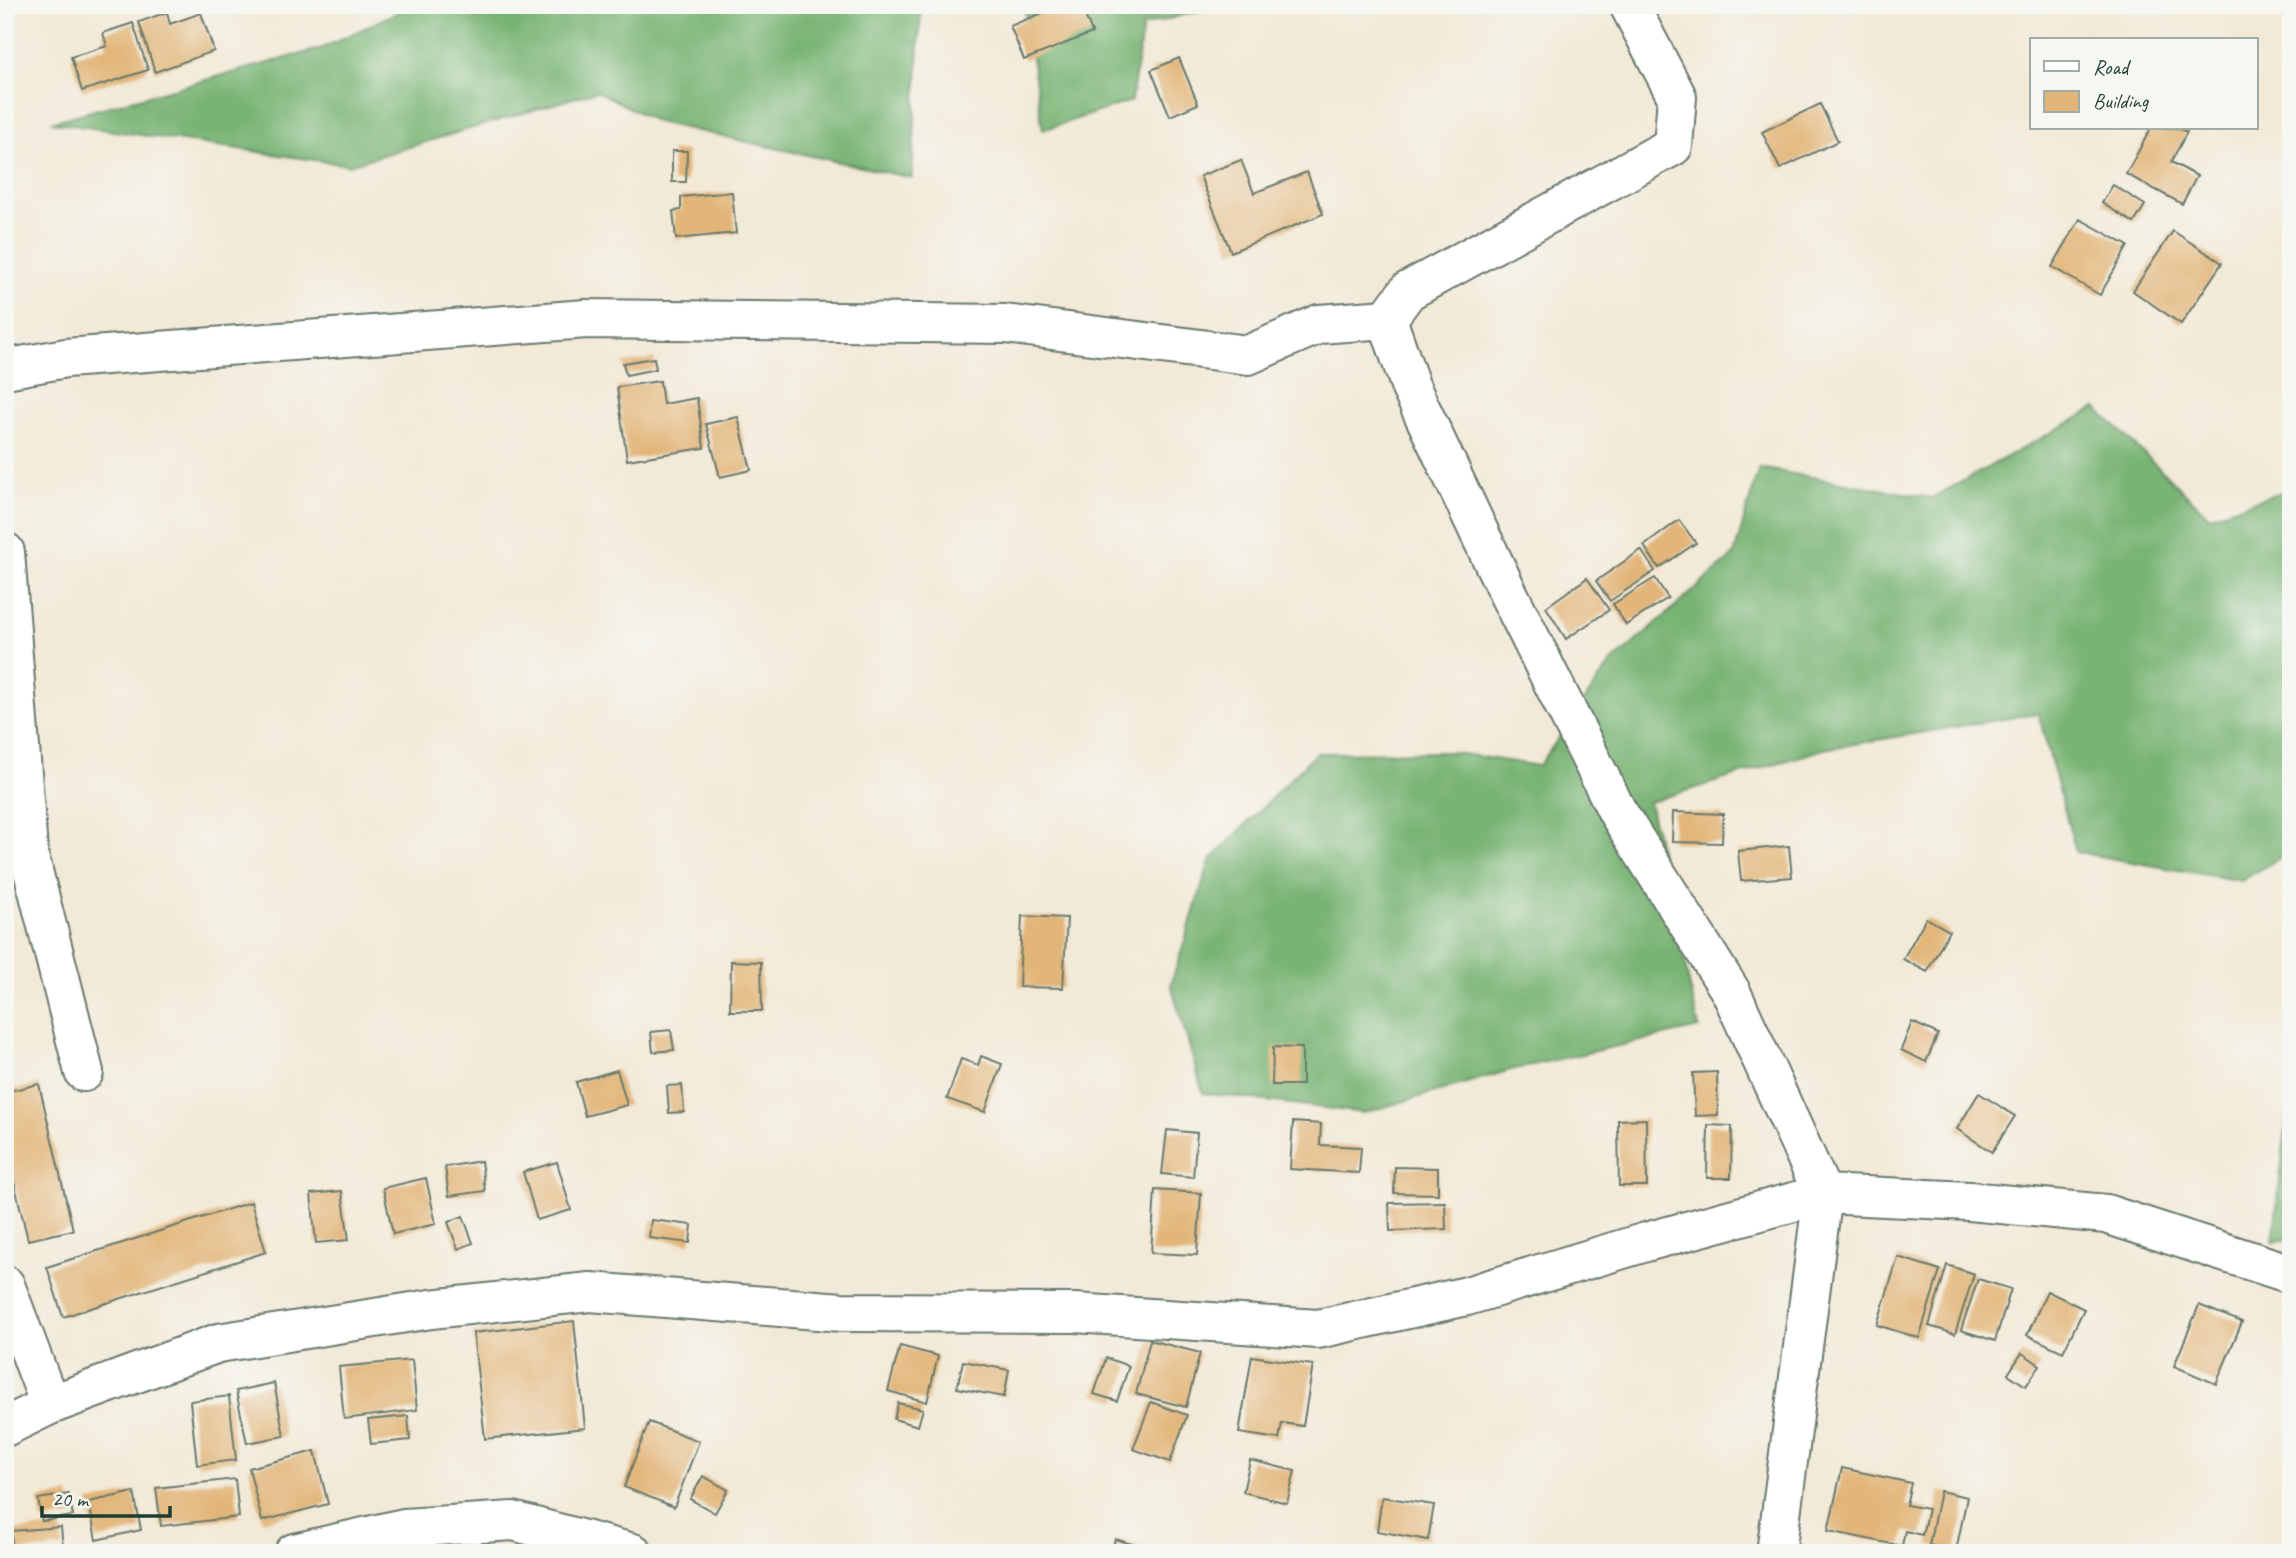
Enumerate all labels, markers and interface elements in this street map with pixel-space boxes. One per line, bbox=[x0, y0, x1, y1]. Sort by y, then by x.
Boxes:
legend bbox=[2030, 38, 2258, 130]
text: Road bbox=[2093, 54, 2132, 80]
text: Building bbox=[2093, 88, 2150, 114]
scale bar bbox=[42, 1474, 170, 1518]
text: 20 m bbox=[52, 1486, 90, 1512]

